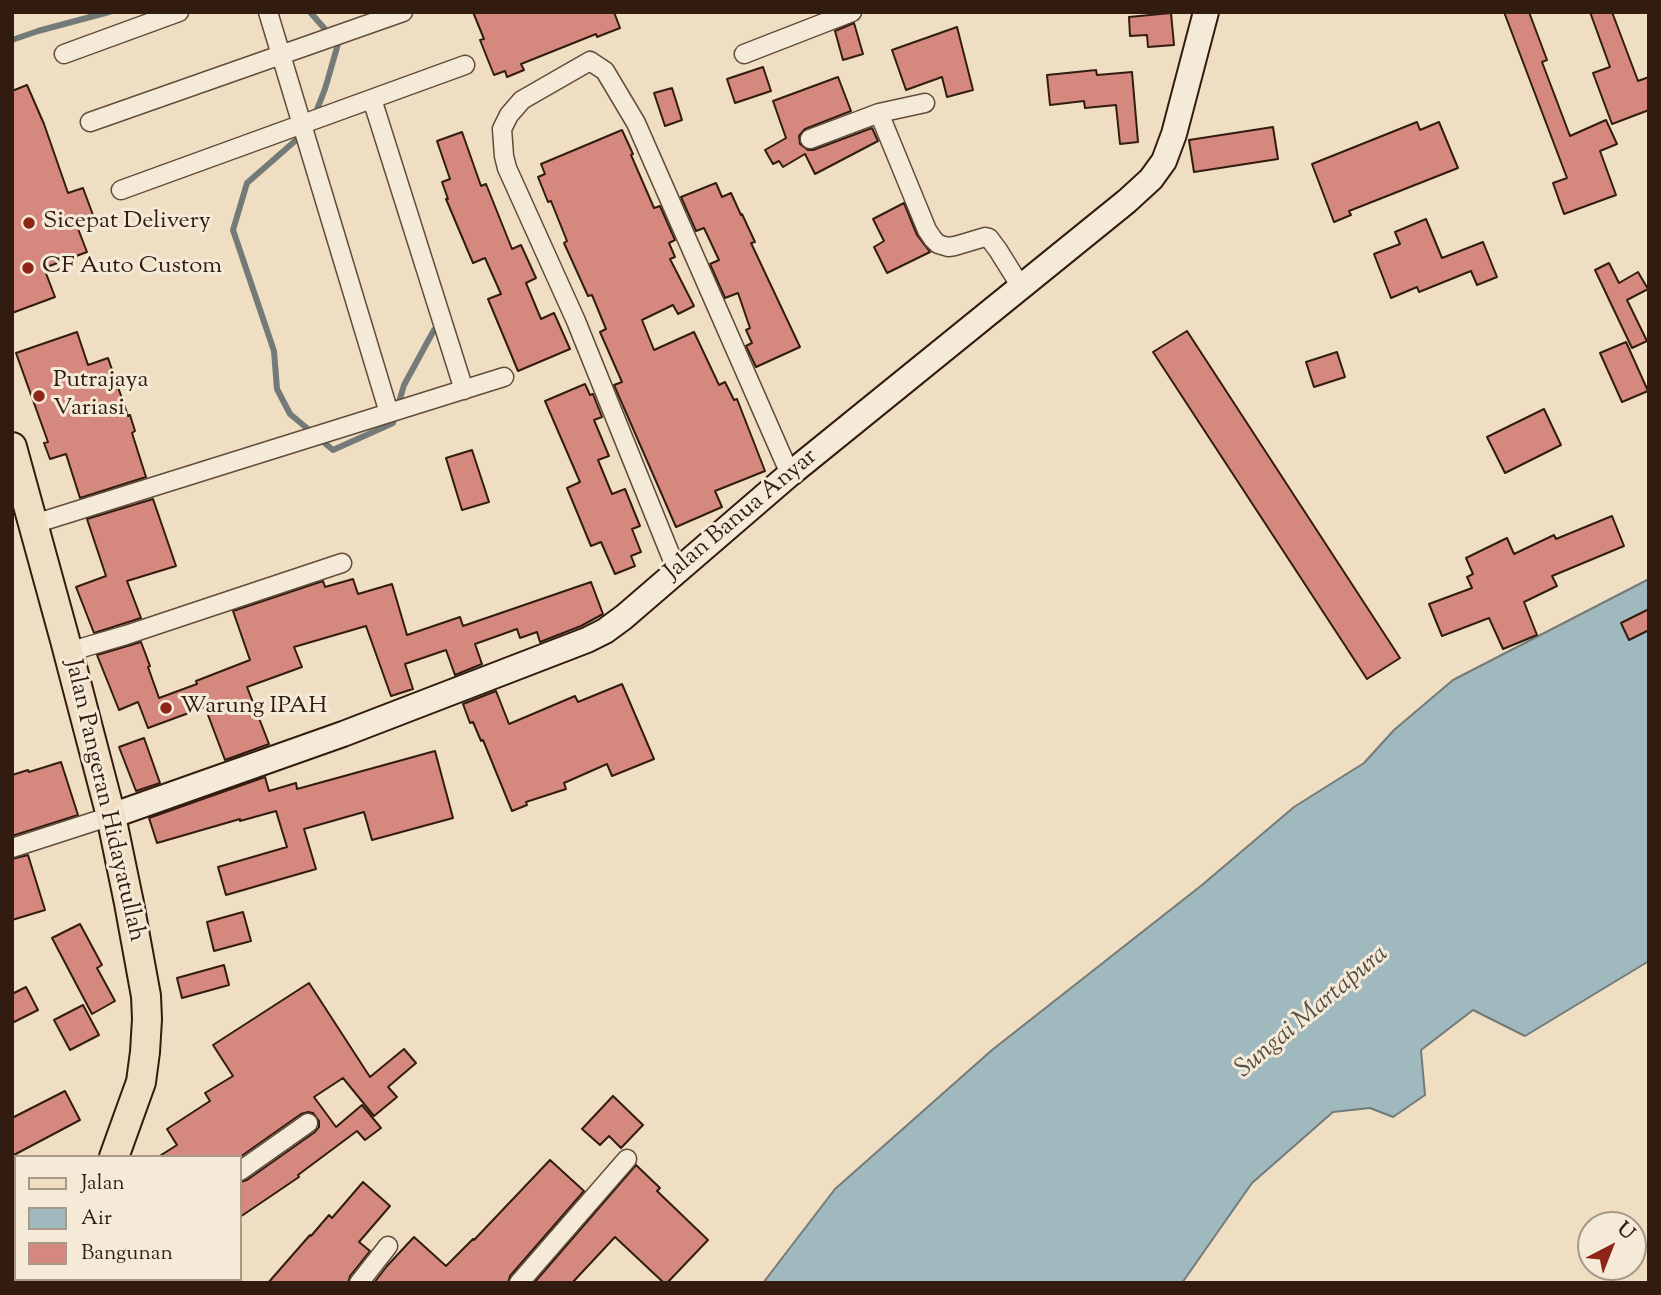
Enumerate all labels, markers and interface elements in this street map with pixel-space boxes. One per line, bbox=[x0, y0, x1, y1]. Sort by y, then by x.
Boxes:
place label: Sicepat Delivery bbox=[43, 209, 211, 237]
marker: Sicepat Delivery bbox=[21, 215, 37, 231]
place label: CF Auto Custom bbox=[42, 254, 222, 282]
marker: CF Auto Custom bbox=[20, 260, 36, 276]
place label: Putrajaya Variasi bbox=[53, 368, 148, 424]
marker: Putrajaya Variasi bbox=[31, 388, 47, 404]
street label: Jalan Banua Anyar bbox=[660, 444, 824, 588]
street label: Jalan Pangeran Hidayatullah bbox=[56, 657, 150, 945]
place label: Warung IPAH bbox=[180, 694, 327, 722]
marker: Warung IPAH bbox=[158, 700, 174, 716]
water label: Sungai Martapura bbox=[1230, 940, 1396, 1086]
legend bbox=[14, 1155, 242, 1281]
text: Jalan bbox=[81, 1169, 125, 1199]
text: Air bbox=[81, 1204, 112, 1234]
north arrow bbox=[1577, 1211, 1647, 1281]
text: U bbox=[1610, 1216, 1640, 1247]
text: Bangunan bbox=[81, 1239, 173, 1269]

